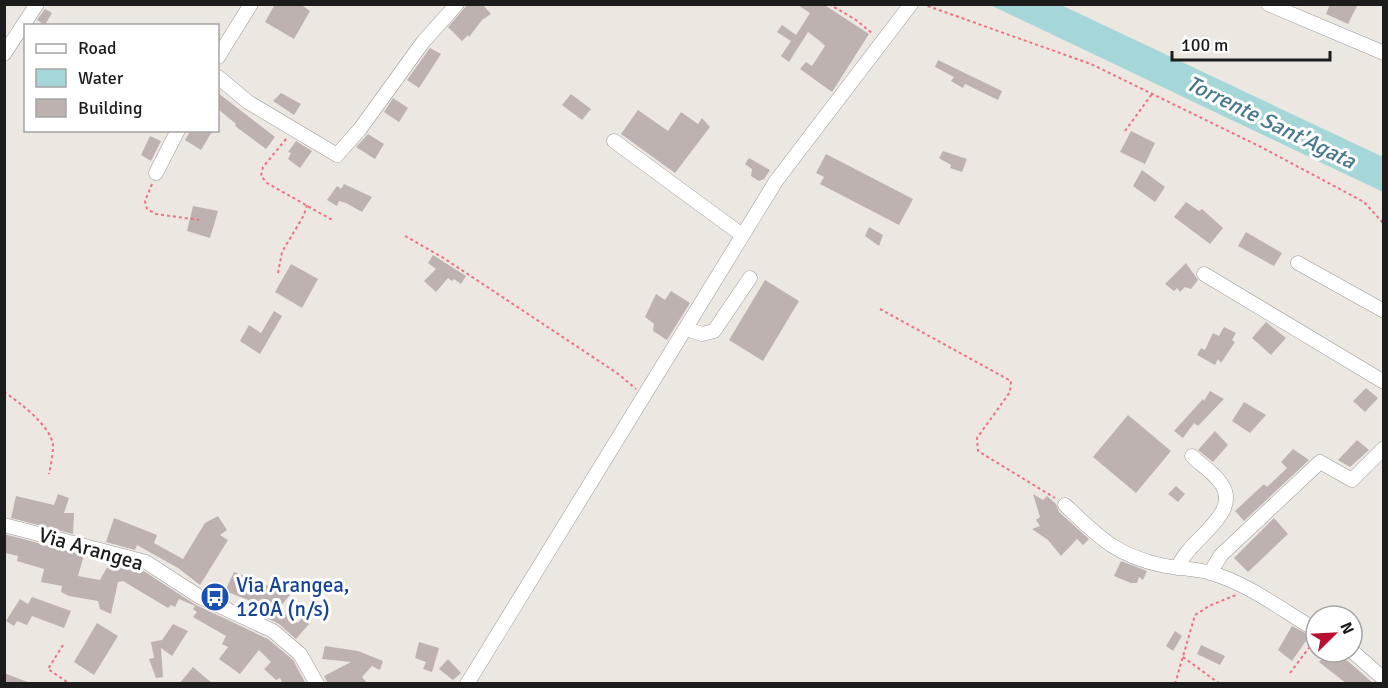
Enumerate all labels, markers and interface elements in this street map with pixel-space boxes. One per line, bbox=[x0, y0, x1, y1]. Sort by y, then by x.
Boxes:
legend bbox=[24, 24, 219, 132]
scale bar bbox=[1172, 24, 1330, 62]
text: 100 m bbox=[1181, 34, 1228, 56]
text: Road bbox=[78, 37, 117, 59]
text: Water bbox=[78, 67, 124, 89]
water label: Torrente Sant'Agata bbox=[1182, 69, 1361, 175]
text: Building bbox=[78, 97, 142, 119]
street label: Via Arangea bbox=[36, 522, 146, 576]
place label: Via Arangea, 120A (n/s) bbox=[236, 572, 349, 622]
bus stop icon: Via Arangea, 120A (n/s) bbox=[199, 581, 231, 613]
north arrow bbox=[1304, 604, 1364, 664]
text: N bbox=[1335, 619, 1358, 637]

